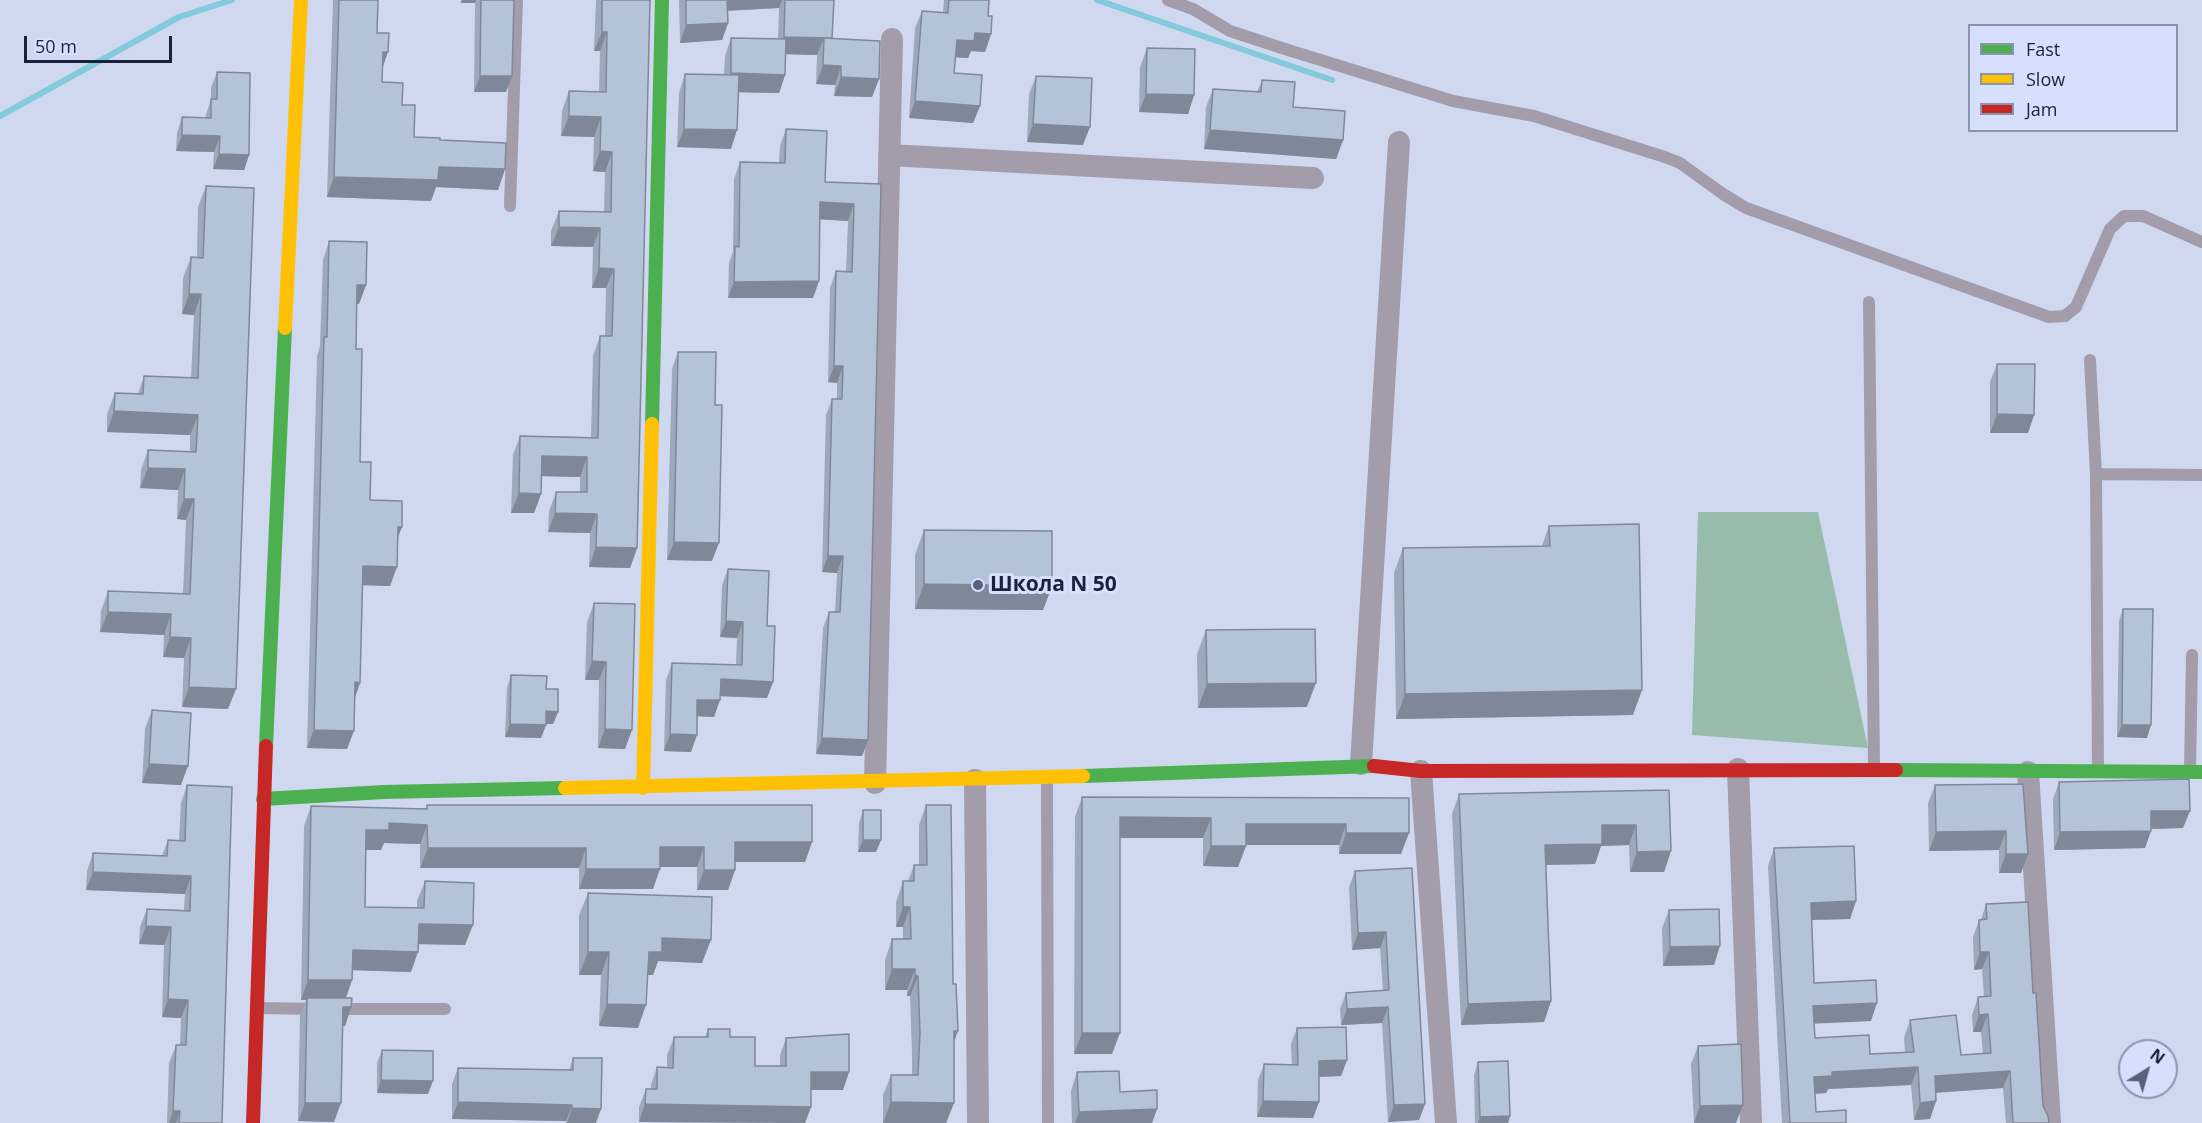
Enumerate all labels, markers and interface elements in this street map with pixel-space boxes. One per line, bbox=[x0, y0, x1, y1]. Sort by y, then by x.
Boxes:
scale bar bbox=[27, 24, 176, 62]
legend bbox=[1968, 24, 2178, 132]
text: 50 m bbox=[35, 34, 77, 58]
text: Fast bbox=[2026, 37, 2060, 61]
text: Slow bbox=[2026, 67, 2065, 91]
text: Jam bbox=[2026, 97, 2058, 121]
place label: Школа N 50 bbox=[990, 572, 1117, 598]
marker: Школа N 50 bbox=[971, 578, 985, 592]
north arrow bbox=[2118, 1039, 2178, 1099]
text: N bbox=[2146, 1044, 2169, 1069]

